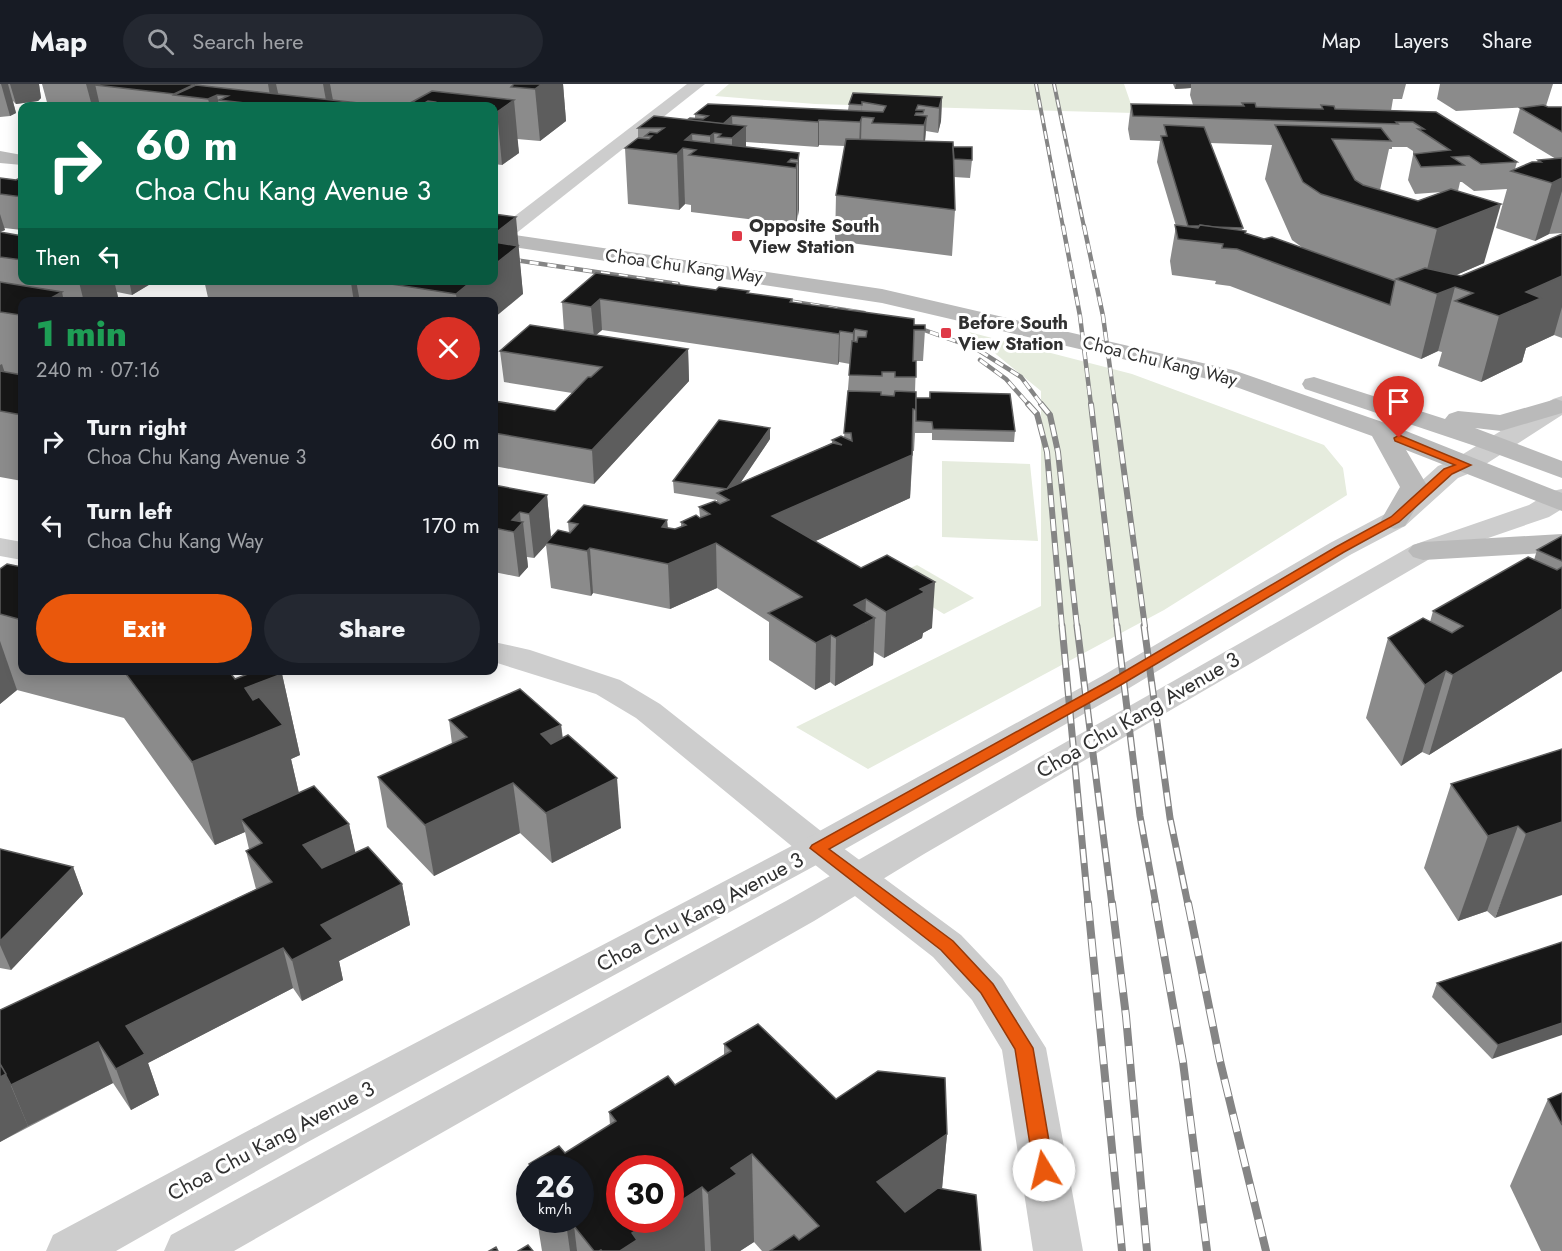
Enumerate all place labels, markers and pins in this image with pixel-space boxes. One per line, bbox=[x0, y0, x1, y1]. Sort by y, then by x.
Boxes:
place label: Opposite South View Station bbox=[748, 213, 879, 260]
marker: Opposite South View Station bbox=[730, 229, 744, 243]
place label: Before South View Station bbox=[957, 310, 1068, 357]
marker: Before South View Station bbox=[939, 326, 953, 340]
pin bbox=[1373, 376, 1424, 438]

